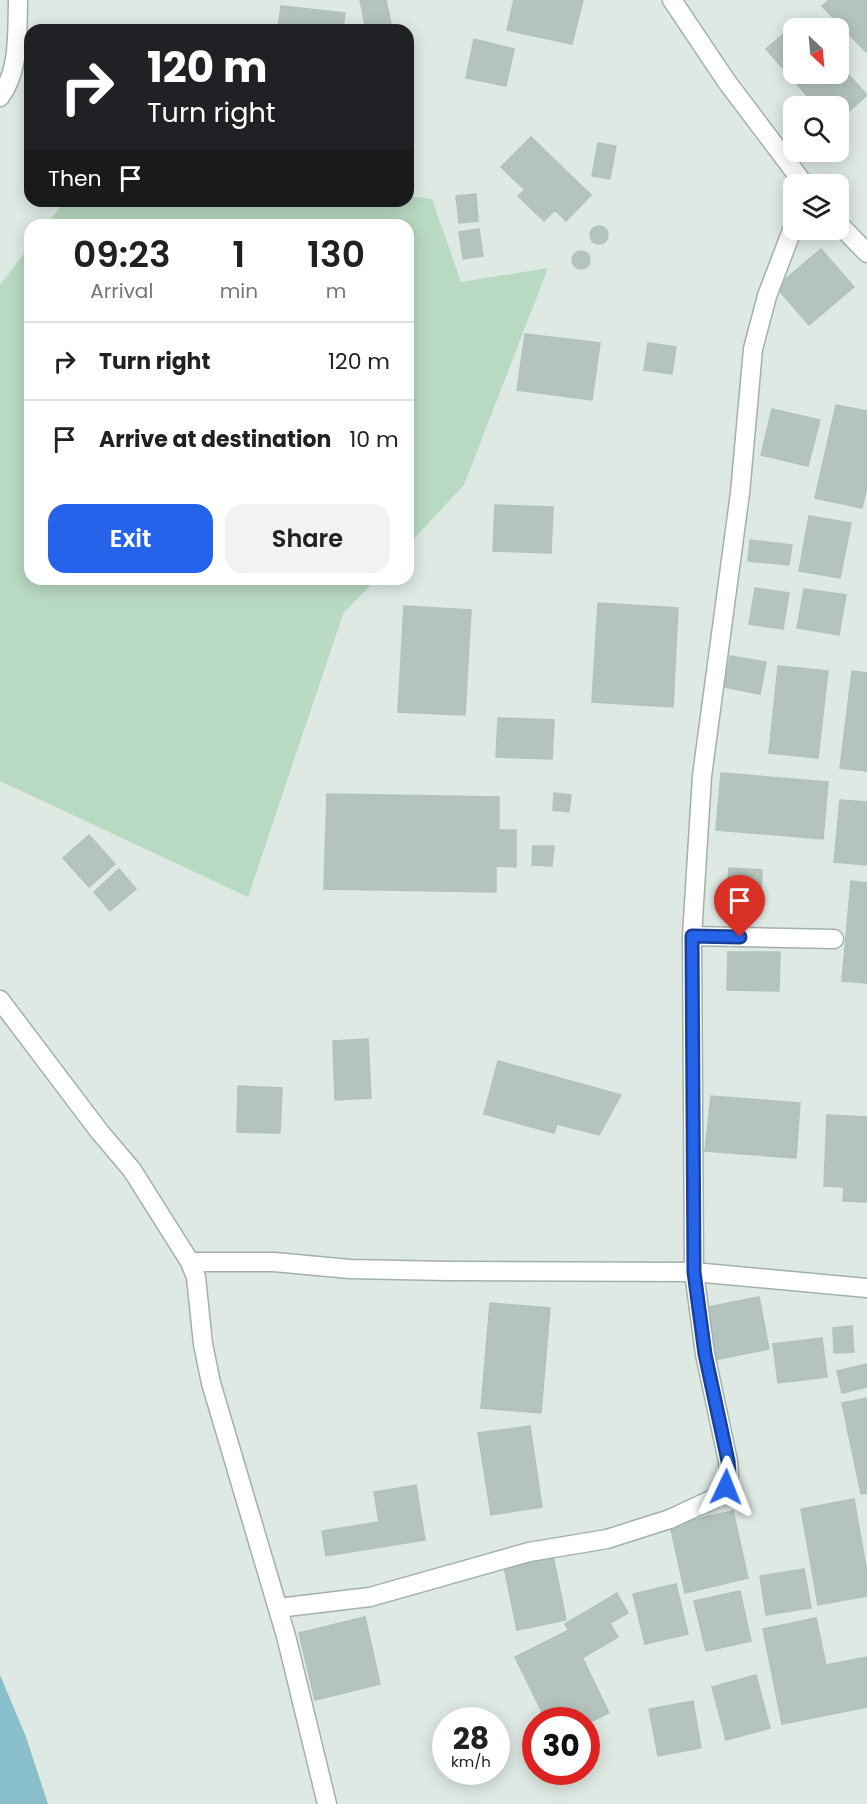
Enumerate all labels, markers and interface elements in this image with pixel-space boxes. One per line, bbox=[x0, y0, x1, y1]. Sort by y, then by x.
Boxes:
north arrow bbox=[783, 18, 849, 84]
map controls bbox=[783, 18, 849, 240]
text: 120 m bbox=[147, 38, 268, 97]
icon: right bbox=[48, 48, 126, 126]
text: Turn right bbox=[147, 94, 276, 131]
button: search bbox=[783, 96, 849, 162]
icon: arrive bbox=[114, 162, 147, 195]
text: Then bbox=[48, 163, 102, 194]
button: layers bbox=[783, 174, 849, 240]
text: 09:23 bbox=[73, 229, 171, 280]
text: 1 bbox=[232, 229, 245, 280]
text: 130 bbox=[307, 229, 365, 280]
text: Arrival bbox=[90, 277, 153, 305]
text: min bbox=[220, 277, 258, 305]
text: m bbox=[326, 277, 346, 305]
icon: right bbox=[48, 345, 81, 378]
text: Turn right bbox=[99, 346, 210, 377]
text: 120 m bbox=[328, 346, 390, 377]
icon: arrive bbox=[48, 423, 81, 456]
text: Arrive at destination bbox=[99, 424, 331, 455]
text: 10 m bbox=[349, 424, 399, 455]
button: Exit bbox=[48, 504, 213, 573]
button: Share bbox=[225, 504, 390, 573]
pin bbox=[714, 875, 765, 937]
icon: arrive bbox=[723, 884, 756, 917]
position arrow bbox=[694, 1455, 758, 1519]
speed limit sign: 30 bbox=[522, 1707, 600, 1785]
text: 28 bbox=[453, 1717, 489, 1760]
text: km/h bbox=[451, 1751, 491, 1772]

